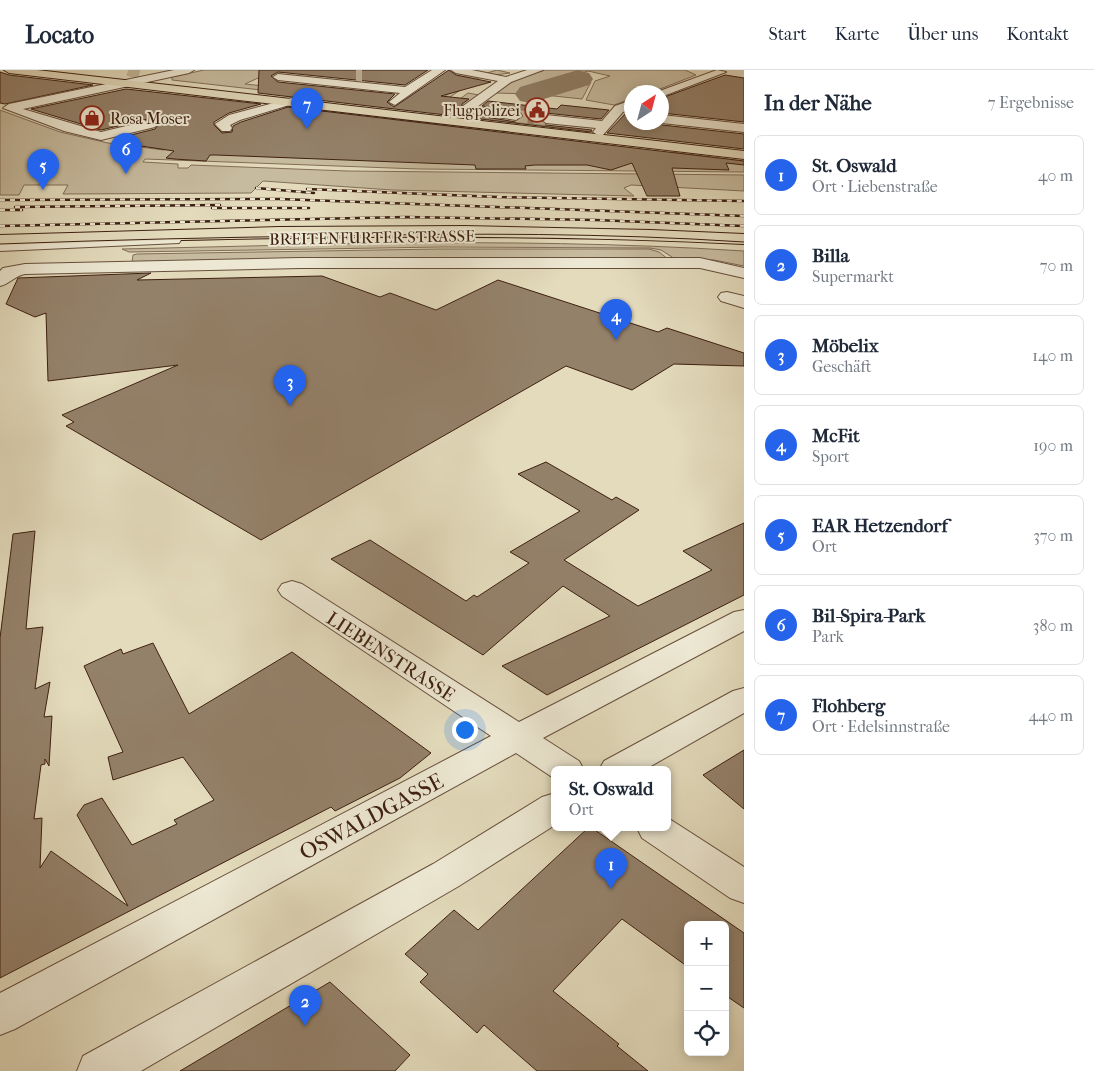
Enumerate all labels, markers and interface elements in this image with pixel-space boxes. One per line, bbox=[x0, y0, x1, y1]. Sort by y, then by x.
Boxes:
text: Locato bbox=[25, 21, 94, 49]
text: Start bbox=[768, 24, 807, 45]
text: Karte bbox=[835, 24, 879, 45]
text: Über uns bbox=[907, 24, 978, 45]
text: Kontakt bbox=[1006, 24, 1069, 45]
north arrow bbox=[624, 85, 669, 130]
pin: 7 bbox=[291, 88, 323, 129]
text: In der Nähe bbox=[764, 91, 872, 115]
text: 7 Ergebnisse bbox=[988, 93, 1074, 112]
public building icon: Flugpolizei bbox=[524, 97, 550, 123]
place label: Flugpolizei bbox=[443, 101, 520, 120]
shop icon: Rosa Moser bbox=[79, 105, 105, 131]
place label: Rosa Moser bbox=[110, 109, 190, 128]
pin: 6 bbox=[110, 133, 142, 174]
pin: 5 bbox=[27, 149, 59, 190]
text: St. Oswald bbox=[812, 155, 897, 177]
text: 1 bbox=[778, 166, 784, 185]
text: 40 m bbox=[1038, 166, 1073, 185]
text: Ort · Liebenstraße bbox=[812, 177, 938, 196]
street label: BREITENFURTER STRASSE bbox=[269, 226, 475, 249]
text: Billa bbox=[812, 245, 849, 267]
text: 2 bbox=[777, 256, 785, 275]
text: 70 m bbox=[1040, 256, 1073, 275]
text: Supermarkt bbox=[812, 267, 894, 286]
pin: 4 bbox=[600, 299, 632, 340]
text: Möbelix bbox=[812, 335, 879, 357]
text: 3 bbox=[778, 346, 784, 365]
text: 140 m bbox=[1032, 346, 1073, 365]
text: Geschäft bbox=[812, 357, 872, 376]
pin: 3 bbox=[274, 365, 306, 406]
text: McFit bbox=[812, 425, 860, 447]
text: 4 bbox=[776, 436, 786, 455]
text: 190 m bbox=[1033, 436, 1073, 455]
text: Sport bbox=[812, 447, 850, 466]
text: EAR Hetzendorf bbox=[812, 515, 948, 537]
text: 5 bbox=[778, 526, 784, 545]
text: 370 m bbox=[1033, 526, 1073, 545]
text: Ort bbox=[812, 537, 837, 556]
text: Bil-Spira-Park bbox=[812, 605, 925, 627]
street label: LIEBENSTRASSE bbox=[322, 607, 459, 707]
text: 6 bbox=[777, 616, 785, 635]
text: 380 m bbox=[1033, 616, 1073, 635]
text: Park bbox=[812, 627, 844, 646]
text: Flohberg bbox=[812, 695, 885, 717]
text: 7 bbox=[777, 706, 785, 725]
text: 440 m bbox=[1028, 706, 1073, 725]
your location bbox=[452, 717, 478, 743]
text: Ort · Edelsinnstraße bbox=[812, 717, 950, 736]
popup bbox=[551, 766, 671, 831]
street label: OSWALDGASSE bbox=[295, 768, 448, 866]
text: St. Oswald bbox=[569, 778, 653, 800]
text: Ort bbox=[569, 800, 594, 819]
pin: 1 bbox=[595, 848, 627, 889]
map controls bbox=[684, 921, 729, 1056]
button: + bbox=[684, 921, 729, 966]
button: − bbox=[684, 966, 729, 1011]
pin: 2 bbox=[289, 985, 321, 1026]
button: locate bbox=[684, 1011, 729, 1056]

